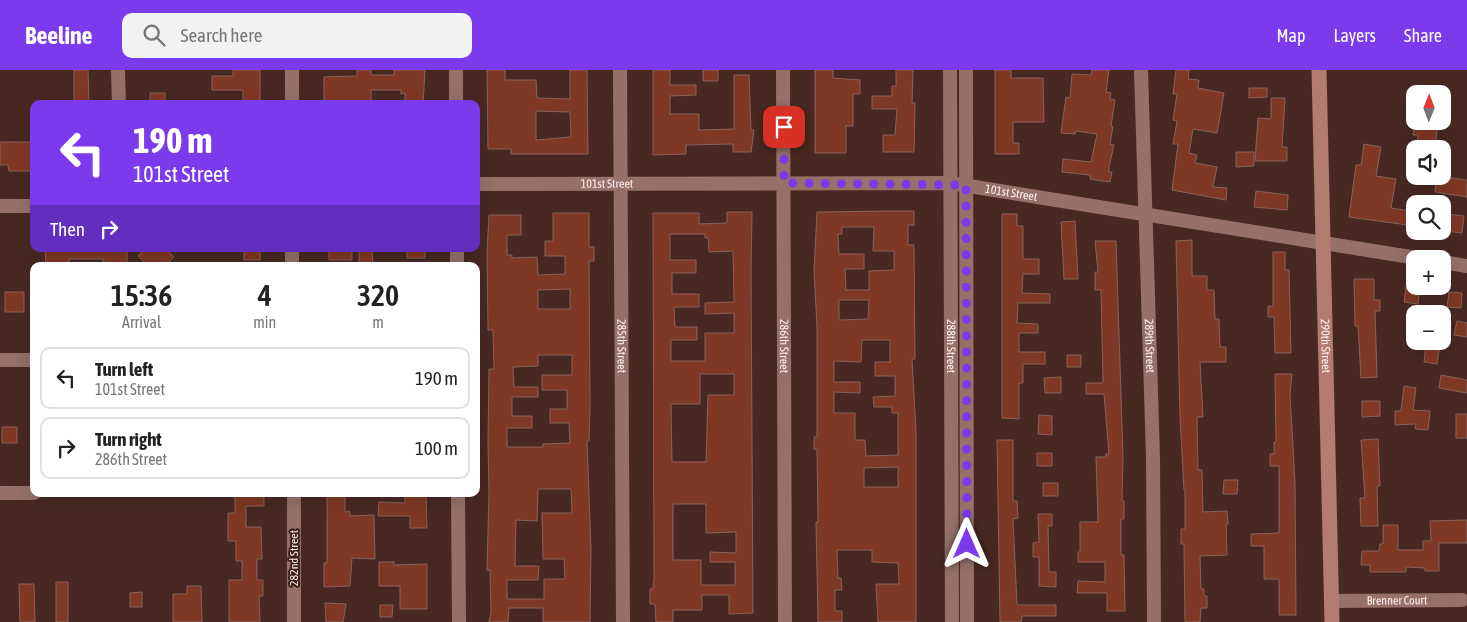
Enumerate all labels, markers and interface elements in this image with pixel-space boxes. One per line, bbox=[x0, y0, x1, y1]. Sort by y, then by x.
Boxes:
search box bbox=[122, 13, 472, 58]
icon: search bbox=[140, 21, 168, 49]
text: Beeline bbox=[25, 22, 92, 49]
text: Search here bbox=[180, 24, 262, 46]
text: Map bbox=[1276, 25, 1305, 46]
text: Layers bbox=[1333, 25, 1376, 46]
text: Share bbox=[1404, 25, 1442, 46]
north arrow bbox=[1406, 85, 1451, 130]
map controls bbox=[1406, 85, 1451, 350]
pin bbox=[763, 106, 805, 148]
icon: arrive bbox=[770, 113, 798, 141]
icon: left bbox=[50, 120, 115, 185]
text: 190 m bbox=[133, 120, 212, 160]
button: sound bbox=[1406, 140, 1451, 185]
text: 101st Street bbox=[133, 161, 229, 187]
street label: 101st Street bbox=[581, 177, 634, 191]
street label: 101st Street bbox=[984, 182, 1039, 204]
button: search bbox=[1406, 195, 1451, 240]
icon: right bbox=[95, 215, 123, 243]
text: Then bbox=[50, 218, 85, 240]
button: + bbox=[1406, 250, 1451, 295]
text: 15:36 bbox=[111, 278, 172, 312]
text: 4 bbox=[258, 278, 272, 312]
text: 320 bbox=[357, 278, 399, 312]
button: − bbox=[1406, 305, 1451, 350]
text: Arrival bbox=[122, 313, 161, 331]
text: min bbox=[253, 313, 276, 331]
text: m bbox=[372, 313, 384, 331]
street label: 285th Street bbox=[614, 319, 629, 374]
street label: 286th Street bbox=[777, 319, 791, 374]
street label: 288th Street bbox=[944, 319, 958, 374]
street label: 289th Street bbox=[1142, 319, 1157, 374]
street label: 290th Street bbox=[1318, 319, 1333, 374]
text: Turn left bbox=[95, 358, 153, 380]
icon: left bbox=[52, 364, 80, 392]
text: 190 m bbox=[415, 367, 458, 389]
text: 101st Street bbox=[95, 380, 165, 398]
text: Turn right bbox=[95, 428, 162, 450]
icon: right bbox=[52, 434, 80, 462]
text: 100 m bbox=[415, 437, 458, 459]
text: 286th Street bbox=[95, 450, 167, 468]
position arrow bbox=[940, 517, 992, 569]
street label: 282nd Street bbox=[287, 529, 301, 586]
street label: Brenner Court bbox=[1367, 593, 1428, 608]

